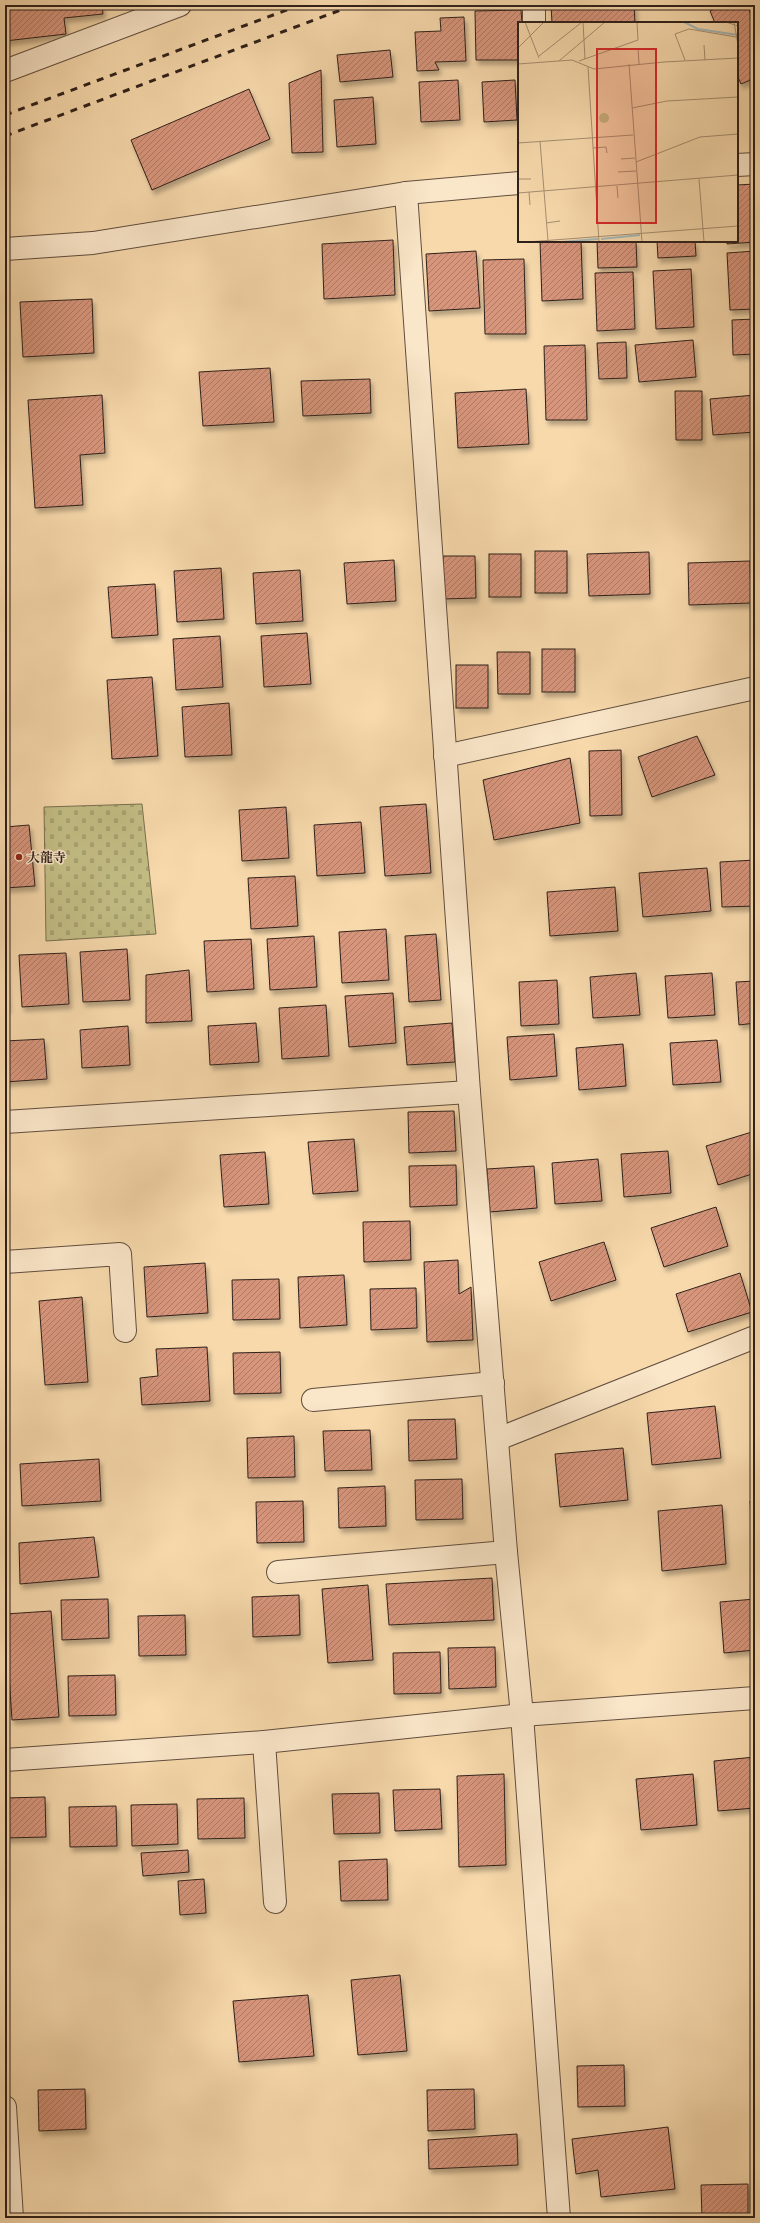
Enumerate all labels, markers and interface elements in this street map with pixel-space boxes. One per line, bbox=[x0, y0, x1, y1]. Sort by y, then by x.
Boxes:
inset map bbox=[518, 22, 738, 242]
place label: 大龍寺 bbox=[27, 849, 66, 866]
marker: 大龍寺 bbox=[14, 852, 24, 862]

